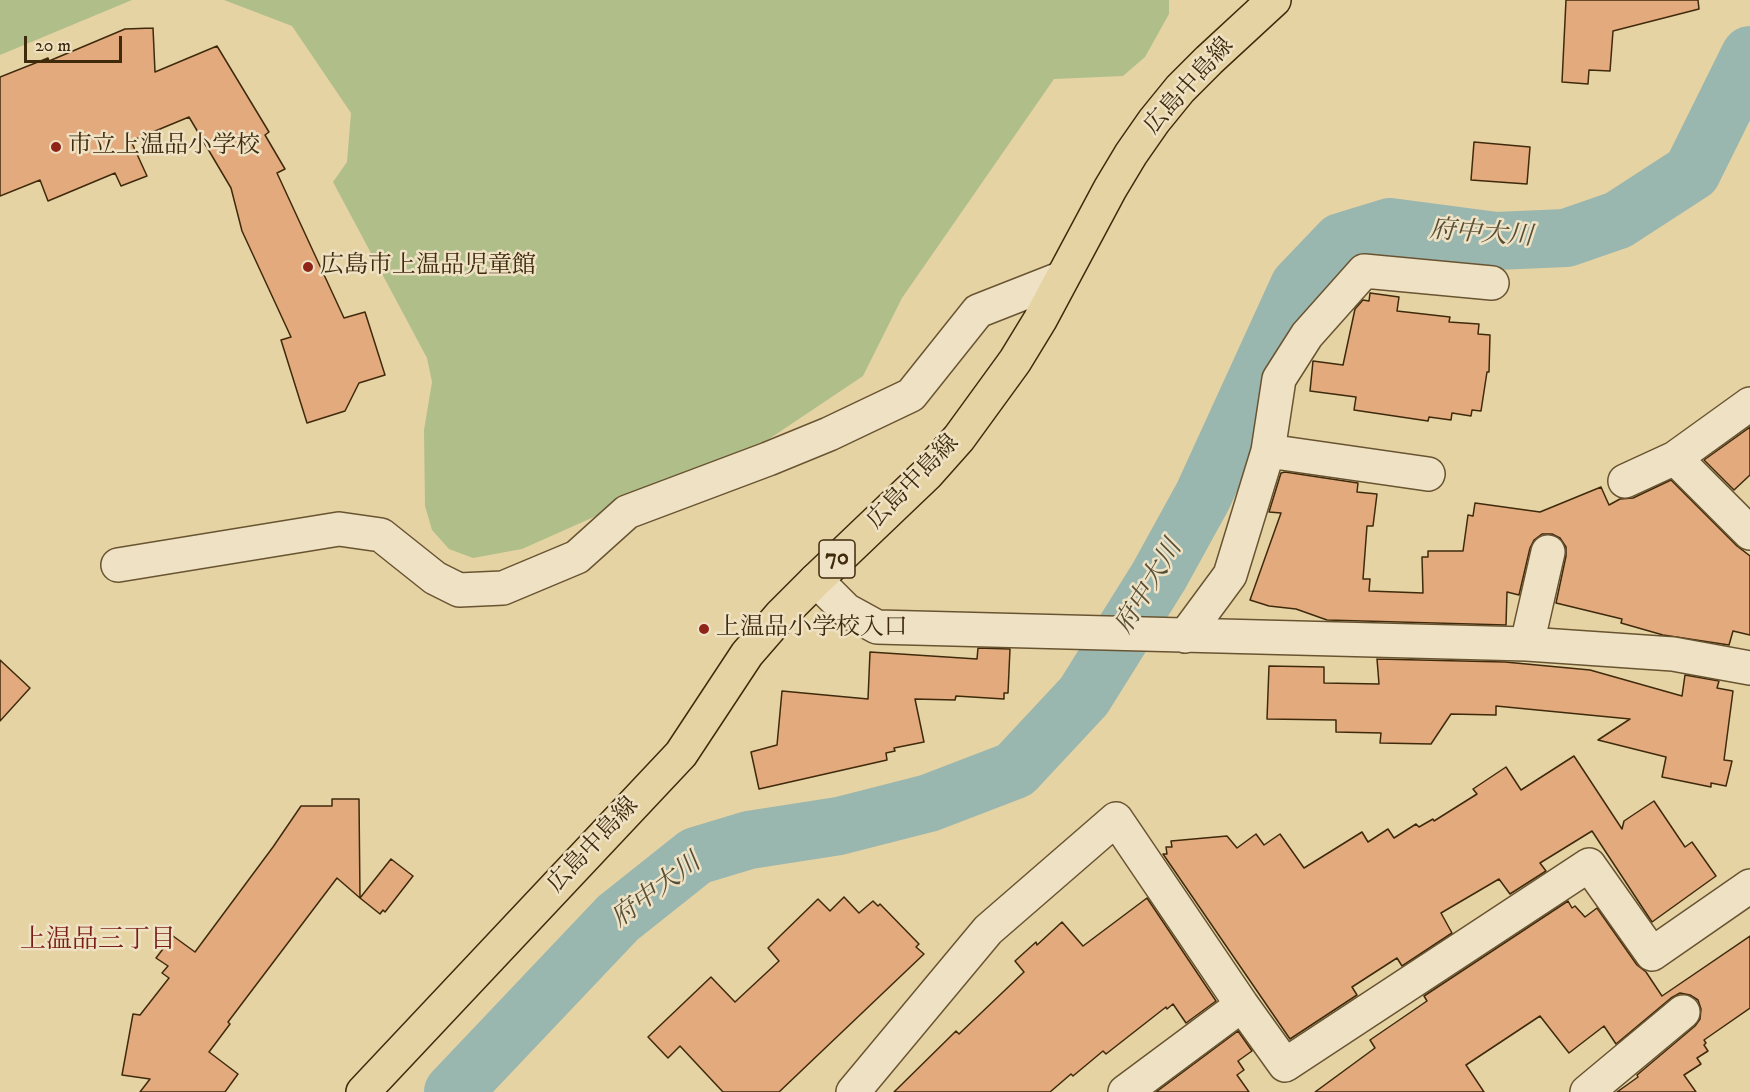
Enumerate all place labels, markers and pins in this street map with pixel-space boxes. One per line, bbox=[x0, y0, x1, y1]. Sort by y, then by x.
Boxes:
place label: 市立上温品小学校 bbox=[68, 133, 260, 161]
marker: 市立上温品小学校 bbox=[49, 140, 63, 154]
place label: 広島市上温品児童館 bbox=[320, 253, 536, 281]
marker: 広島市上温品児童館 bbox=[301, 260, 315, 274]
place label: 上温品小学校入口 bbox=[716, 615, 908, 643]
marker: 上温品小学校入口 bbox=[697, 622, 711, 636]

